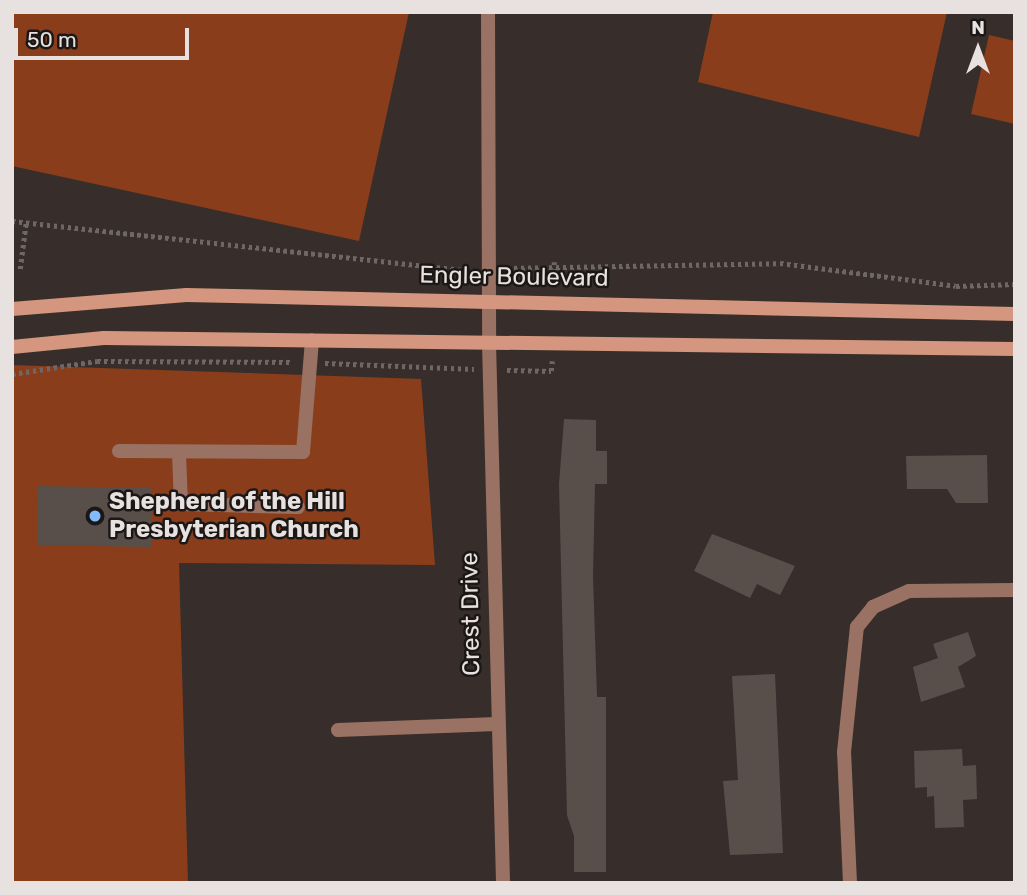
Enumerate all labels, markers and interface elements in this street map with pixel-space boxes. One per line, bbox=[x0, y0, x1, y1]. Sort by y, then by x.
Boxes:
scale bar bbox=[18, 14, 192, 58]
north arrow bbox=[943, 14, 1013, 84]
text: N bbox=[971, 16, 985, 39]
text: 50 m bbox=[27, 27, 77, 52]
street label: Engler Boulevard bbox=[419, 261, 609, 293]
place label: Shepherd of the Hill Presbyterian Church bbox=[109, 488, 359, 544]
marker: Shepherd of the Hill Presbyterian Church bbox=[87, 508, 103, 524]
street label: Crest Drive bbox=[456, 552, 486, 676]

